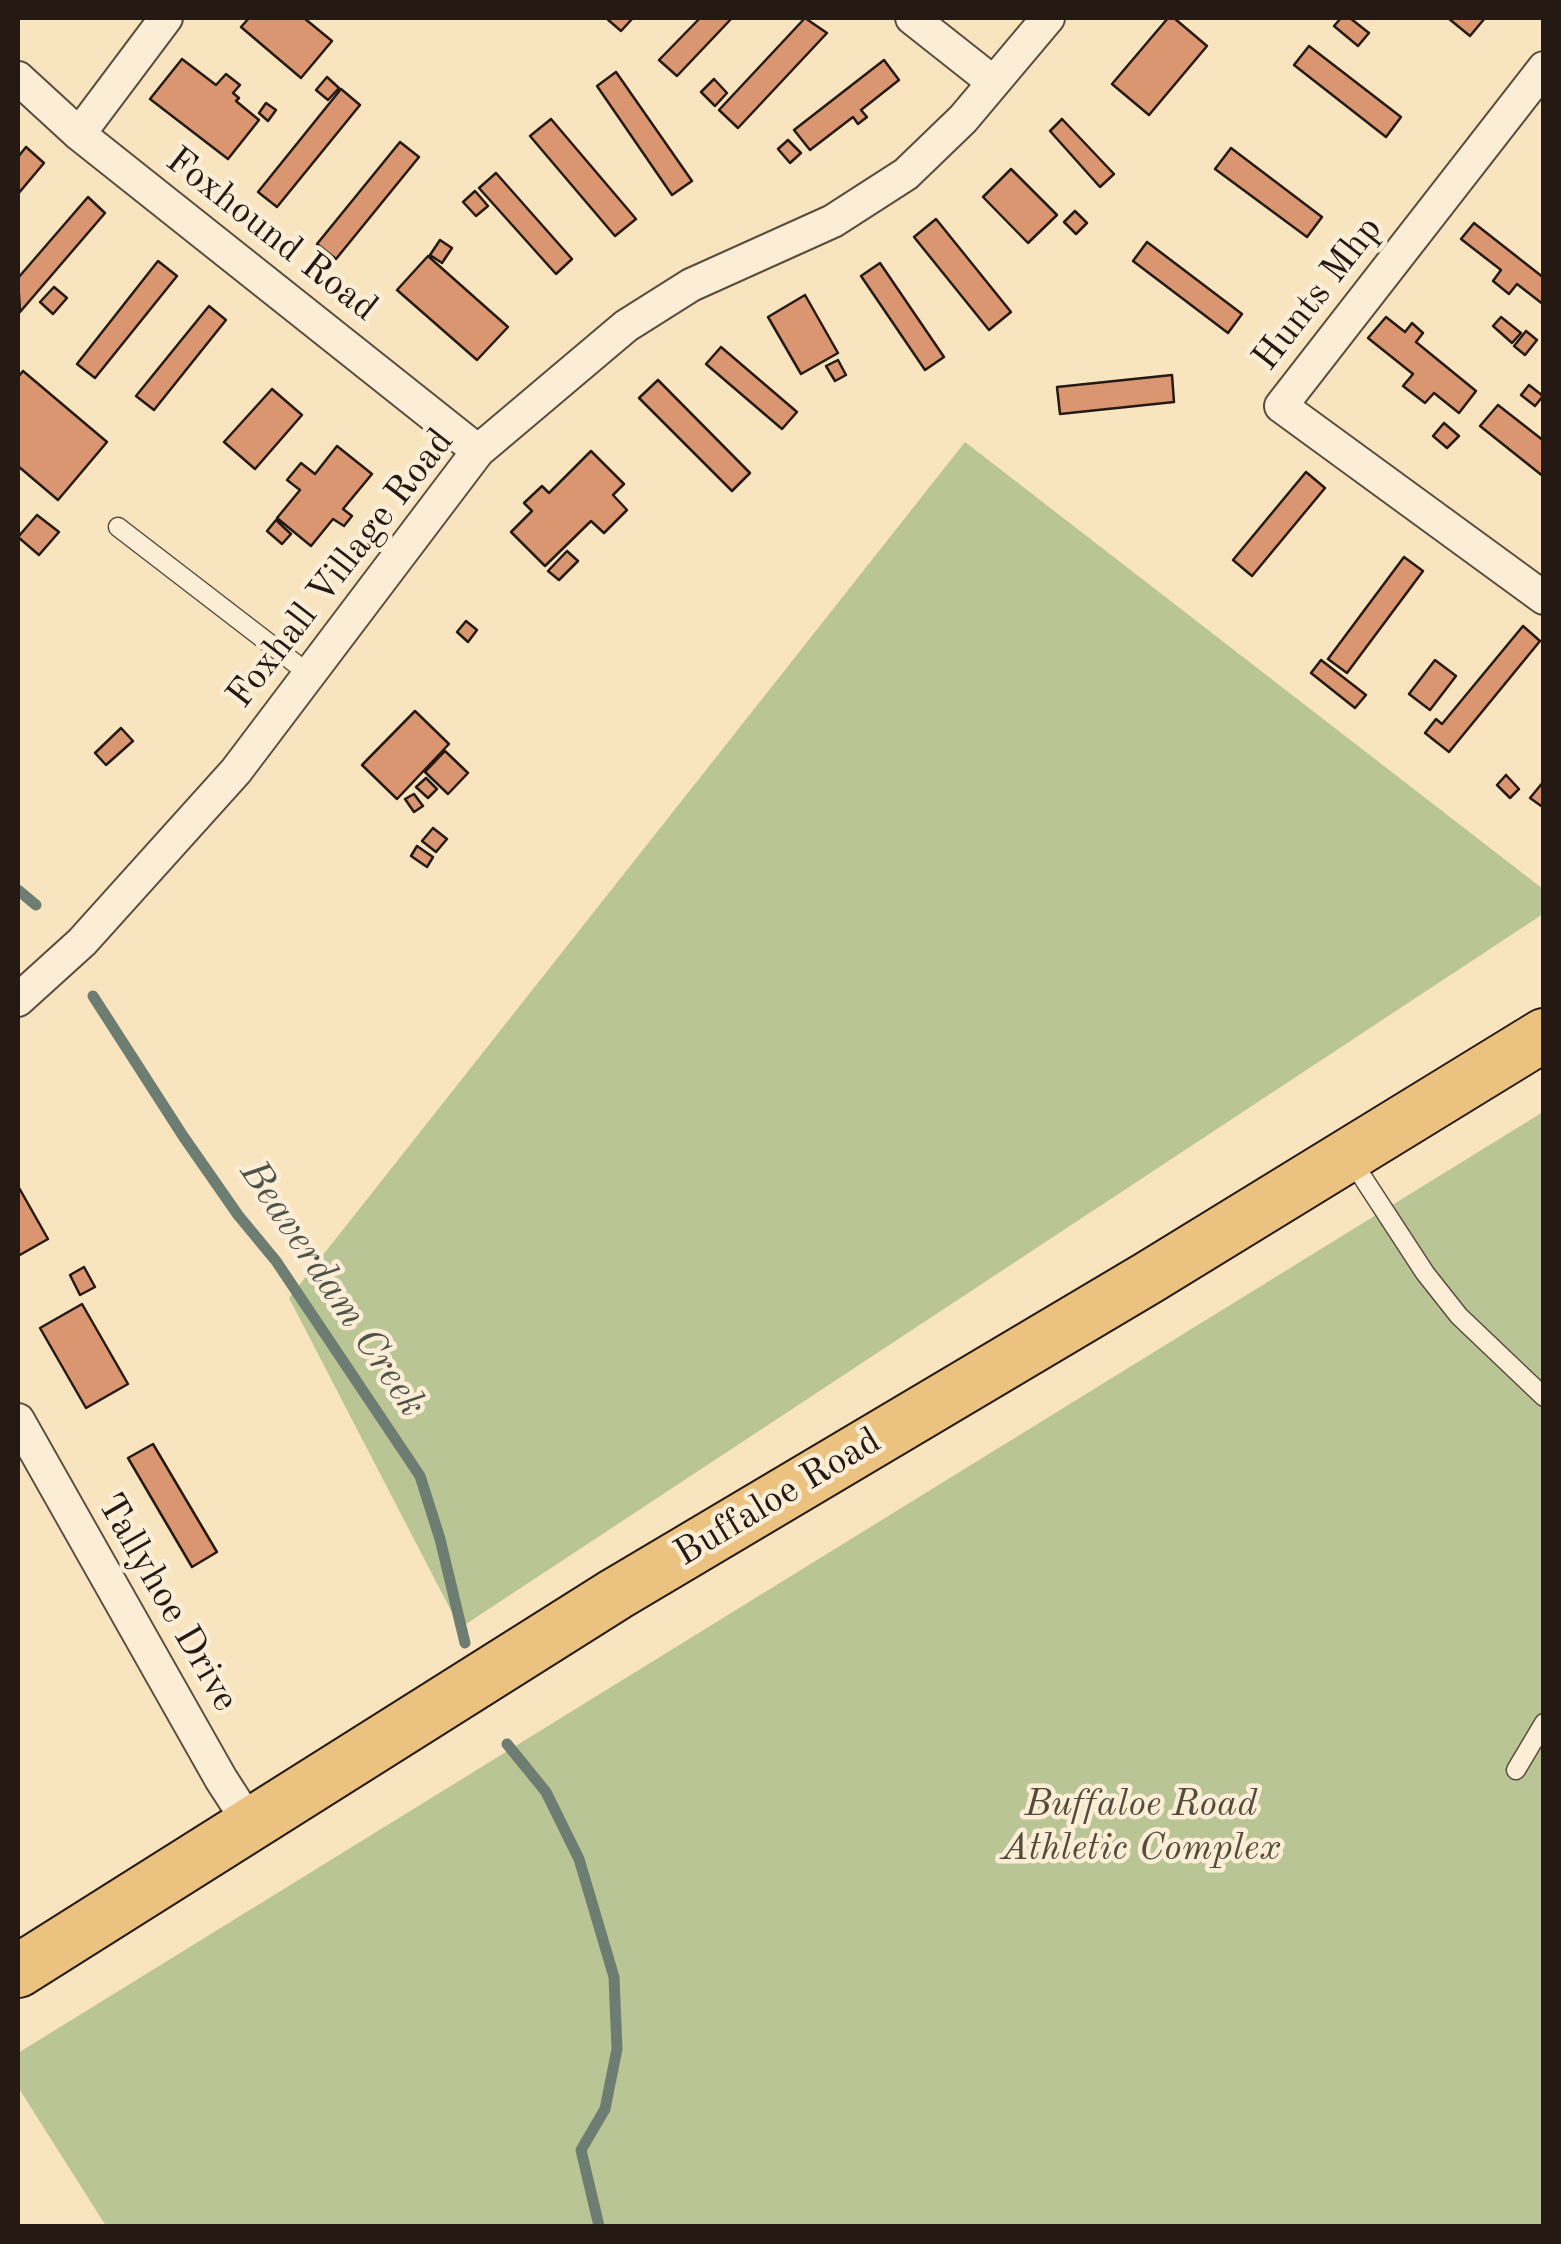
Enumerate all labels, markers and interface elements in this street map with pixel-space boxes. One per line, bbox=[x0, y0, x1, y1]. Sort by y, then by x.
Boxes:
street label: Foxhound Road bbox=[156, 138, 386, 332]
street label: Hunts Mhp bbox=[1244, 208, 1392, 380]
street label: Foxhall Village Road bbox=[218, 420, 464, 718]
water label: Beaverdam Creek bbox=[228, 1151, 436, 1427]
street label: Buffaloe Road bbox=[667, 1419, 889, 1577]
street label: Tallyhoe Drive bbox=[86, 1486, 248, 1720]
park label: Buffaloe Road Athletic Complex bbox=[1001, 1782, 1281, 1872]

